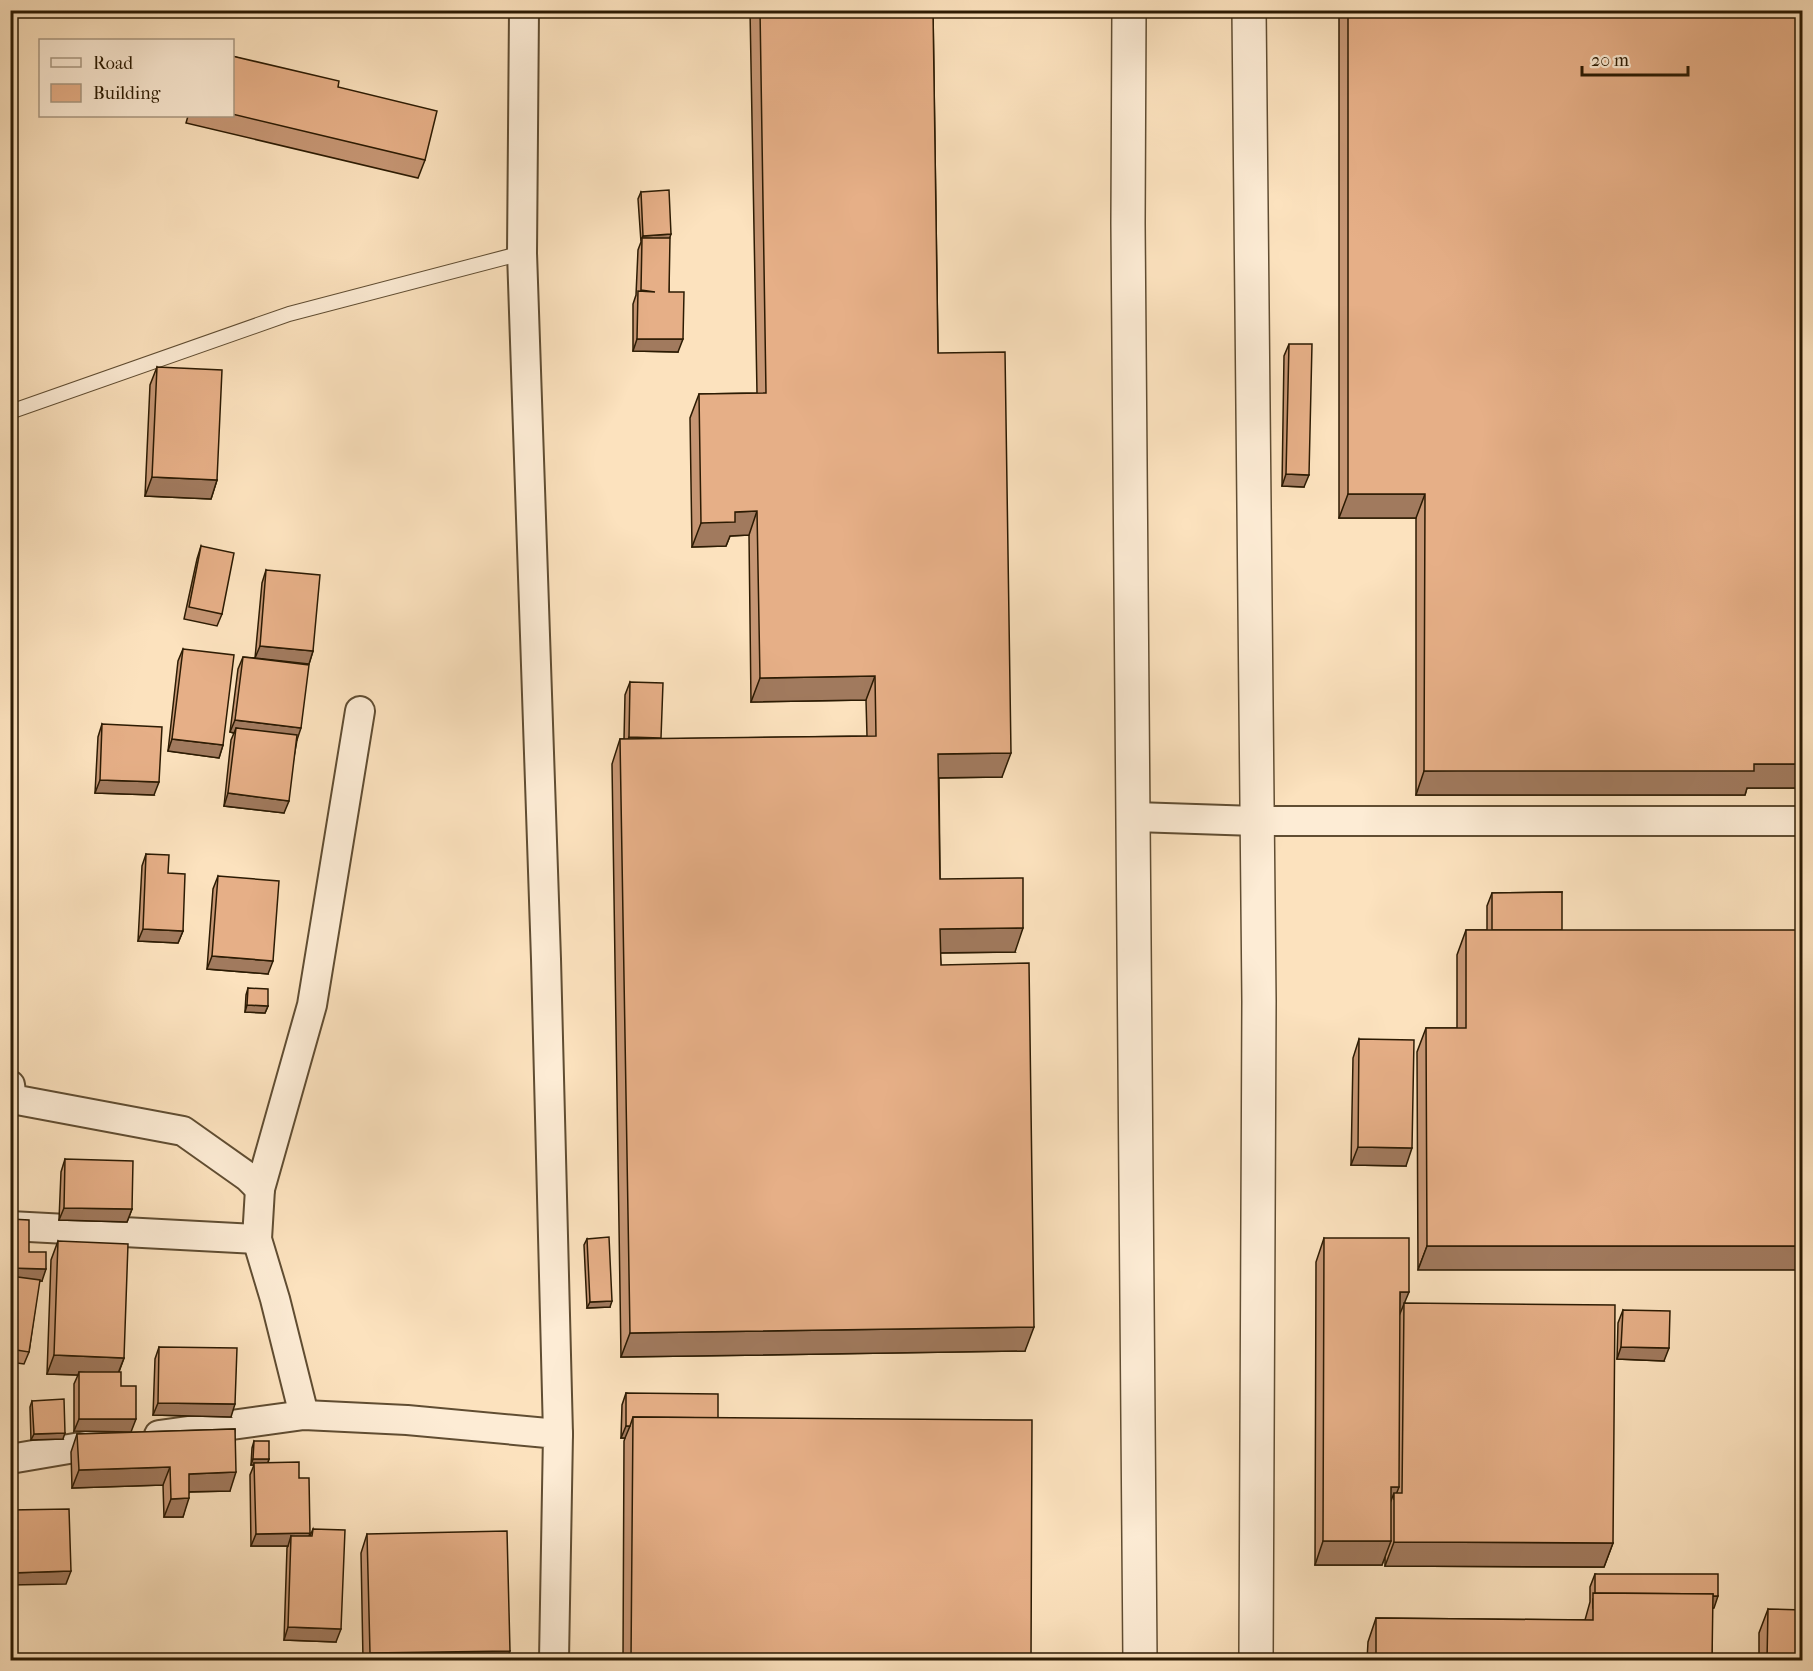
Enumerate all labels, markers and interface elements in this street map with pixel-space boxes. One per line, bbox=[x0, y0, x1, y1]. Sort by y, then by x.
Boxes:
legend bbox=[39, 39, 234, 117]
scale bar bbox=[1582, 39, 1688, 77]
text: 20 m bbox=[1591, 50, 1629, 71]
text: Road bbox=[93, 53, 133, 74]
text: Building bbox=[93, 83, 161, 104]

